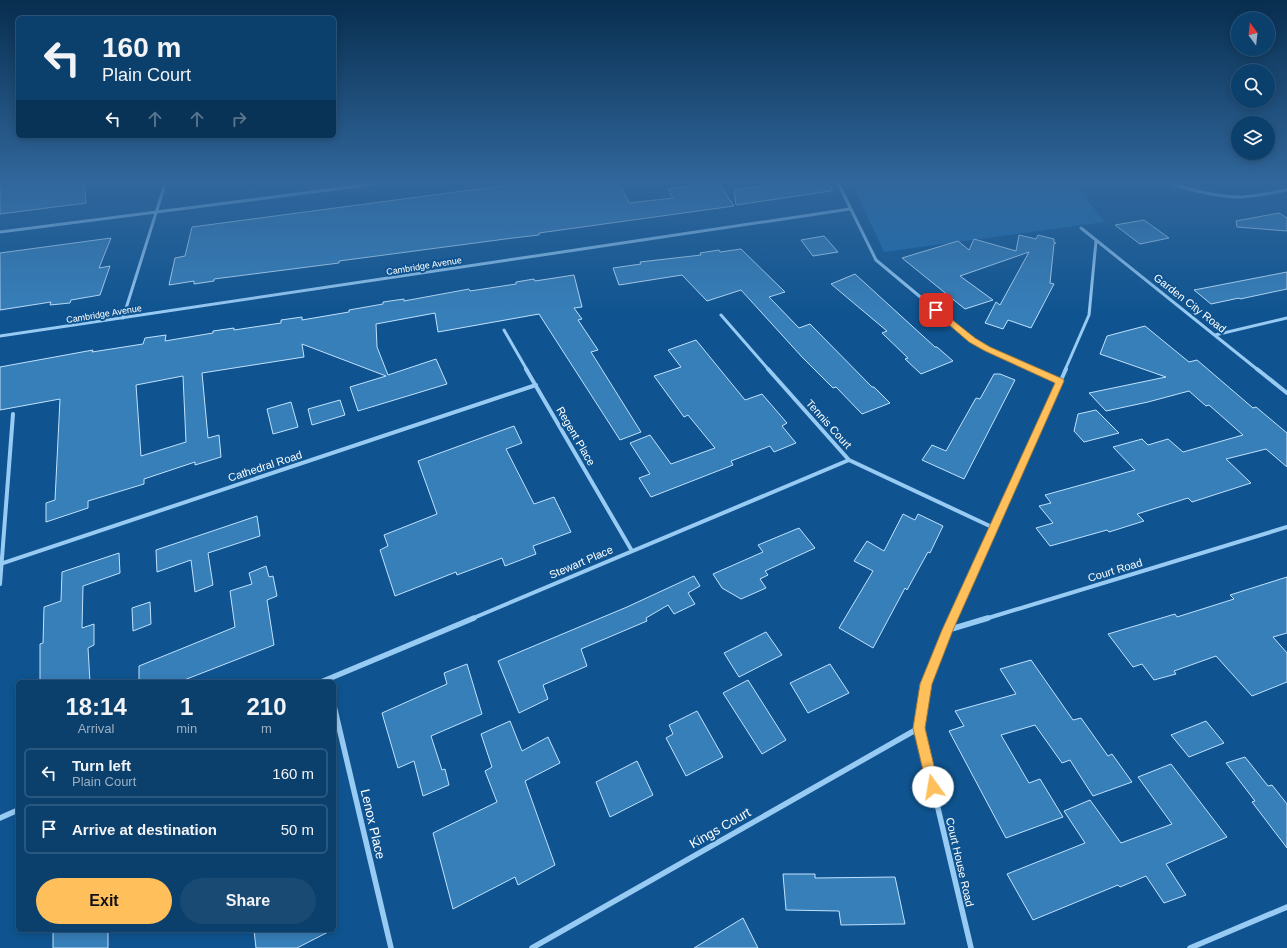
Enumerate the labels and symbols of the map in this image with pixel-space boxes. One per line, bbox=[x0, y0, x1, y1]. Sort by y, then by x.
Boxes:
north arrow bbox=[1231, 12, 1275, 56]
street label: Cambridge Avenue bbox=[385, 255, 463, 277]
street label: Garden City Road bbox=[1152, 271, 1228, 335]
pin bbox=[919, 293, 953, 327]
street label: Cambridge Avenue bbox=[65, 303, 143, 325]
street label: Tennis Court bbox=[804, 397, 854, 451]
street label: Regent Place bbox=[554, 404, 598, 468]
street label: Cathedral Road bbox=[227, 448, 303, 484]
street label: Stewart Place bbox=[547, 543, 615, 581]
street label: Court Road bbox=[1086, 556, 1144, 584]
position arrow bbox=[912, 766, 954, 808]
street label: Lenox Place bbox=[358, 787, 388, 861]
street label: Kings Court bbox=[687, 804, 753, 851]
street label: Court House Road bbox=[944, 816, 976, 908]

